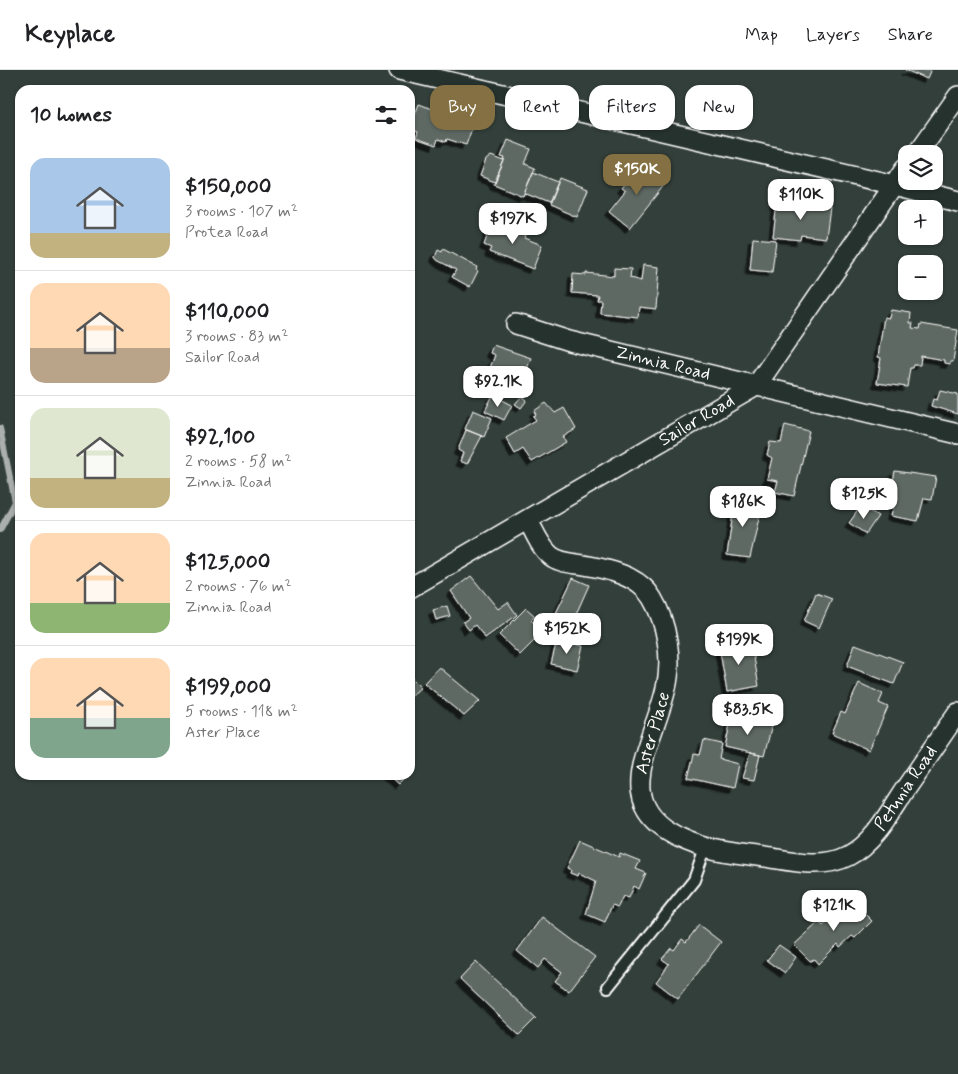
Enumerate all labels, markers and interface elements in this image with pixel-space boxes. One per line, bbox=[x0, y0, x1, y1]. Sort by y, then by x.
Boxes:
text: Keyplace bbox=[25, 19, 115, 50]
text: Map bbox=[745, 23, 778, 47]
text: Layers bbox=[806, 23, 860, 47]
text: Share bbox=[888, 23, 933, 47]
chip: Buy bbox=[430, 85, 495, 130]
chip: Rent bbox=[505, 85, 579, 130]
chip: Filters bbox=[589, 85, 675, 130]
chip: New bbox=[685, 85, 753, 130]
text: 10 homes bbox=[30, 101, 112, 129]
icon: filters bbox=[372, 101, 400, 129]
map controls bbox=[898, 145, 943, 300]
button: layers bbox=[898, 145, 943, 190]
pin: $150K bbox=[602, 154, 672, 196]
text: $150K bbox=[614, 159, 660, 180]
text: $150,000 bbox=[185, 173, 271, 201]
icon: home bbox=[70, 178, 130, 238]
pin: $110K bbox=[766, 178, 836, 221]
text: $110K bbox=[779, 184, 823, 205]
button: + bbox=[898, 200, 943, 245]
text: 3 rooms · 107 m² bbox=[185, 201, 298, 222]
pin: $197K bbox=[478, 202, 548, 245]
text: $197K bbox=[490, 208, 536, 229]
text: Protea Road bbox=[185, 222, 268, 243]
button: − bbox=[898, 255, 943, 300]
text: $110,000 bbox=[185, 298, 269, 326]
icon: home bbox=[70, 303, 130, 363]
text: 3 rooms · 83 m² bbox=[185, 326, 288, 347]
street label: Zinnia Road bbox=[613, 340, 713, 386]
text: Sailor Road bbox=[185, 347, 260, 368]
pin: $92.1K bbox=[457, 366, 539, 408]
text: $92.1K bbox=[474, 371, 522, 392]
street label: Sailor Road bbox=[654, 389, 739, 452]
text: $92,100 bbox=[185, 423, 255, 451]
icon: home bbox=[70, 428, 130, 488]
text: 2 rooms · 58 m² bbox=[185, 451, 291, 472]
text: Zinnia Road bbox=[185, 472, 271, 493]
pin: $125K bbox=[829, 478, 899, 520]
text: $125K bbox=[841, 483, 887, 504]
pin: $186K bbox=[708, 486, 778, 528]
text: $186K bbox=[721, 491, 765, 512]
text: $125,000 bbox=[185, 548, 270, 576]
icon: home bbox=[70, 553, 130, 613]
text: 2 rooms · 76 m² bbox=[185, 576, 292, 597]
text: Zinnia Road bbox=[185, 597, 271, 618]
pin: $152K bbox=[532, 612, 602, 655]
text: $152K bbox=[544, 618, 590, 639]
pin: $199K bbox=[704, 624, 774, 666]
text: $199K bbox=[716, 629, 762, 650]
text: $199,000 bbox=[185, 673, 271, 701]
icon: home bbox=[70, 678, 130, 738]
street label: Aster Place bbox=[630, 689, 676, 777]
pin: $83.5K bbox=[707, 694, 789, 736]
text: $83.5K bbox=[723, 699, 773, 720]
text: 5 rooms · 118 m² bbox=[185, 701, 298, 722]
text: Aster Place bbox=[185, 722, 260, 743]
street label: Petunia Road bbox=[869, 741, 943, 836]
pin: $121K bbox=[799, 890, 869, 932]
text: $121K bbox=[813, 895, 855, 916]

